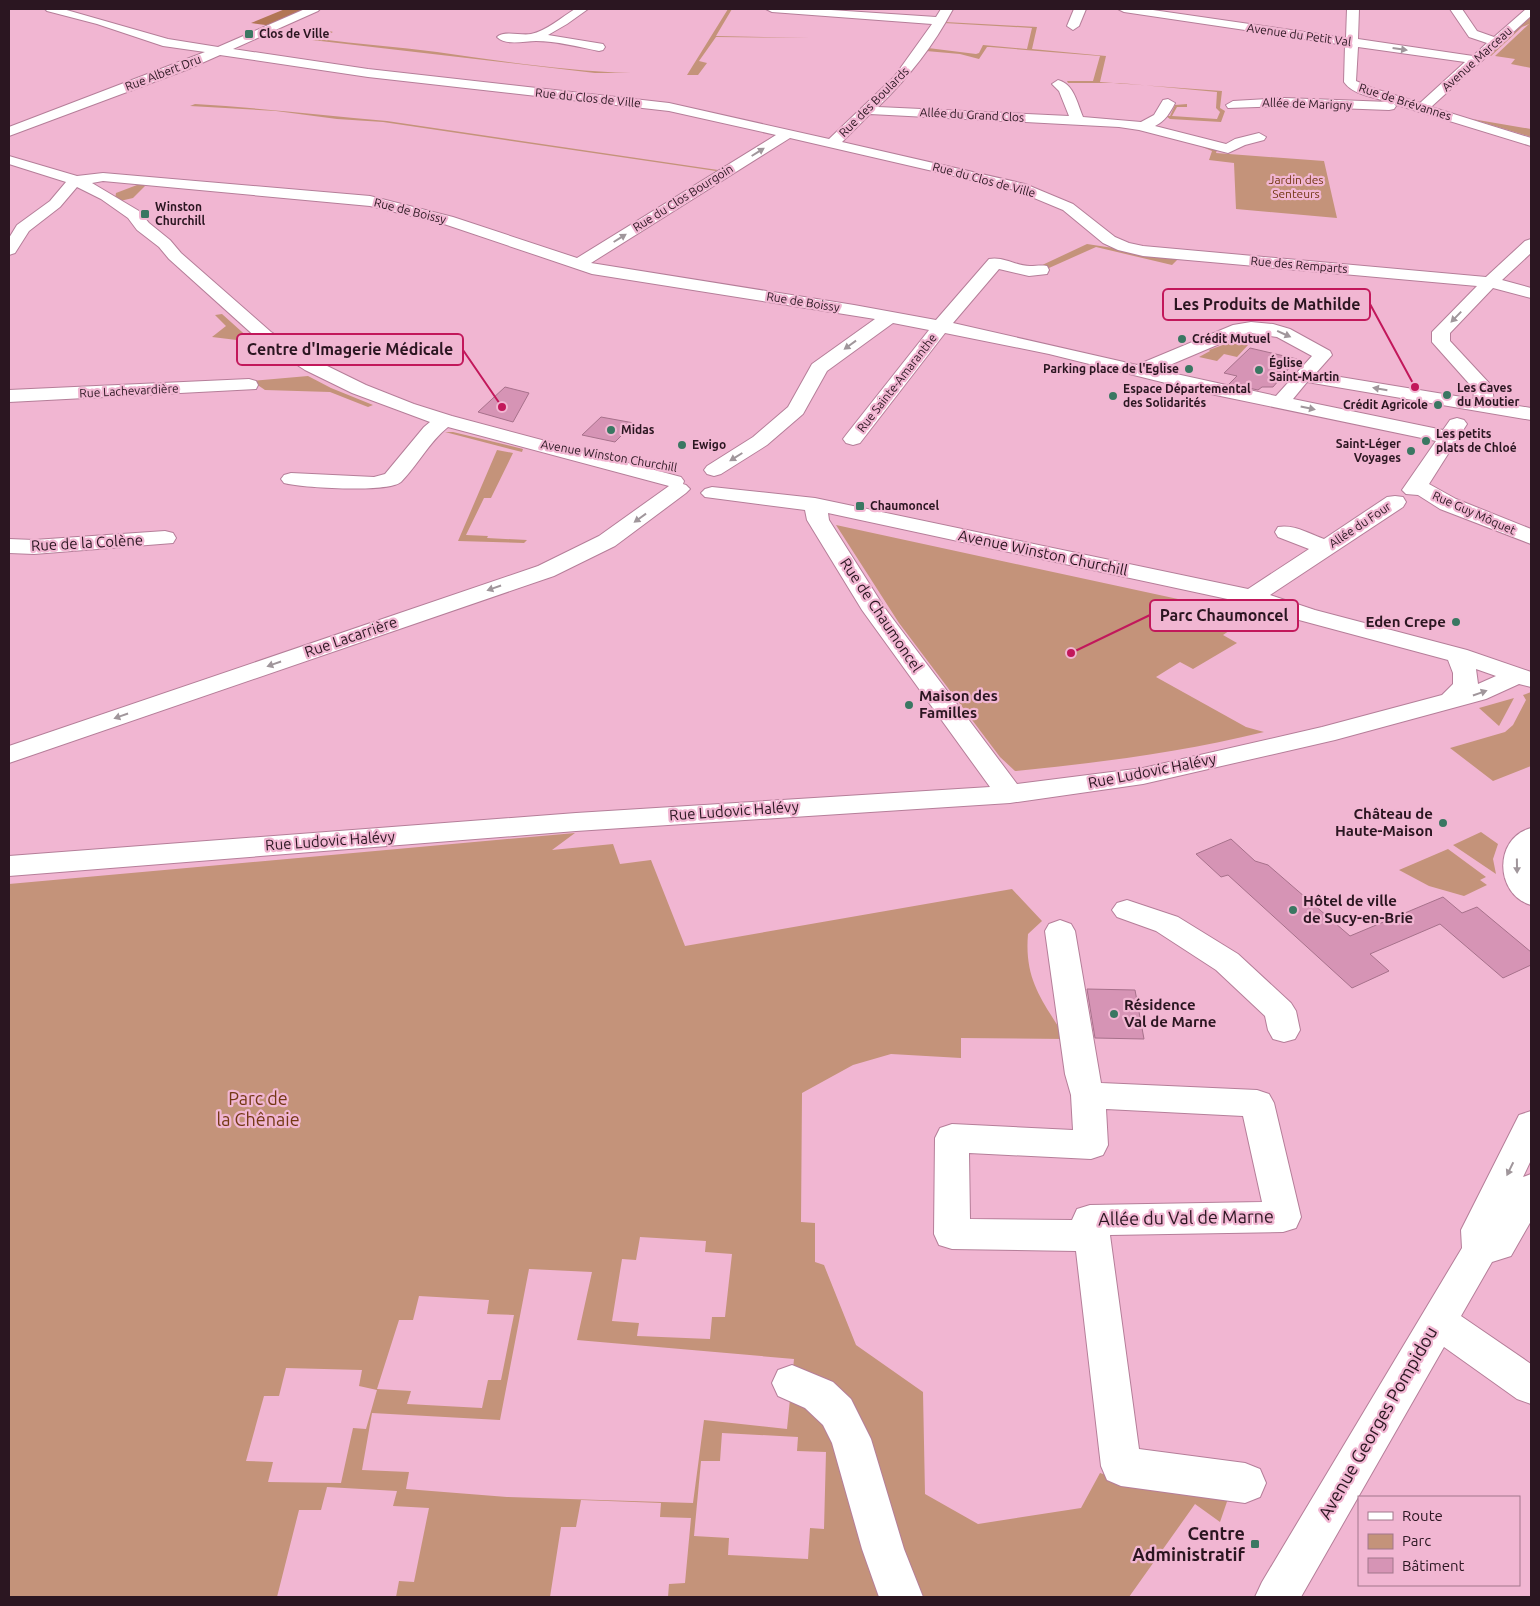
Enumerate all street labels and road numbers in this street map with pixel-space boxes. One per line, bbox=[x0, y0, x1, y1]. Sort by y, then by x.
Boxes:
street label: Avenue du Petit Val bbox=[1246, 21, 1352, 48]
street label: Avenue Marceau bbox=[1439, 24, 1514, 93]
street label: Rue Albert Dru bbox=[123, 52, 203, 93]
street label: Rue des Boulards bbox=[836, 64, 911, 139]
street label: Rue de Brévannes bbox=[1357, 80, 1453, 123]
street label: Rue du Clos de Ville bbox=[535, 85, 641, 110]
street label: Allée de Marigny bbox=[1262, 95, 1352, 112]
street label: Allée du Grand Clos bbox=[919, 105, 1025, 124]
street label: Rue du Clos de Ville bbox=[931, 160, 1037, 200]
street label: Rue du Clos Bourgoin bbox=[630, 161, 735, 234]
street label: Rue de Boissy bbox=[373, 195, 448, 226]
street label: Rue des Remparts bbox=[1250, 254, 1348, 275]
street label: Rue de Boissy bbox=[766, 289, 841, 314]
street label: Rue Sainte-Amaranthe bbox=[854, 331, 939, 434]
street label: Rue Lachevardière bbox=[79, 381, 179, 400]
street label: Avenue Winston Churchill bbox=[540, 437, 678, 474]
street label: Rue Guy Môquet bbox=[1431, 488, 1518, 537]
street label: Allée du Four bbox=[1326, 499, 1393, 550]
street label: Avenue Winston Churchill bbox=[957, 526, 1129, 579]
street label: Rue de la Colène bbox=[30, 531, 143, 554]
street label: Rue de Chaumoncel bbox=[837, 555, 926, 675]
street label: Rue Lacarrière bbox=[302, 613, 399, 660]
street label: Rue Ludovic Halévy bbox=[1087, 750, 1217, 791]
street label: Rue Ludovic Halévy bbox=[669, 797, 799, 824]
street label: Rue Ludovic Halévy bbox=[265, 827, 395, 854]
street label: Allée du Val de Marne bbox=[1098, 1205, 1274, 1229]
street label: Avenue Georges Pompidou bbox=[1314, 1323, 1441, 1522]

